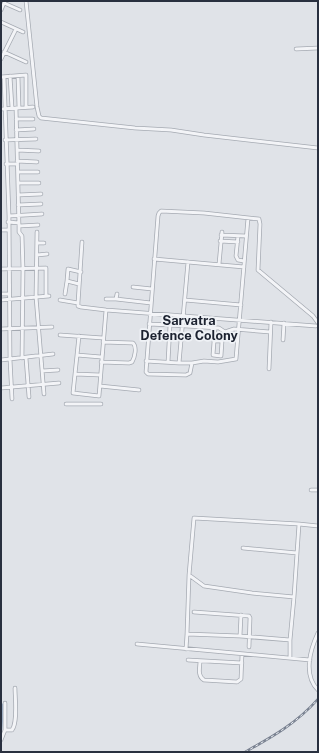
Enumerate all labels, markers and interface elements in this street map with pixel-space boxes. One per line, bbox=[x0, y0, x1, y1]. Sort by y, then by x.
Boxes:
district label: Sarvatra Defence Colony bbox=[140, 313, 238, 343]

